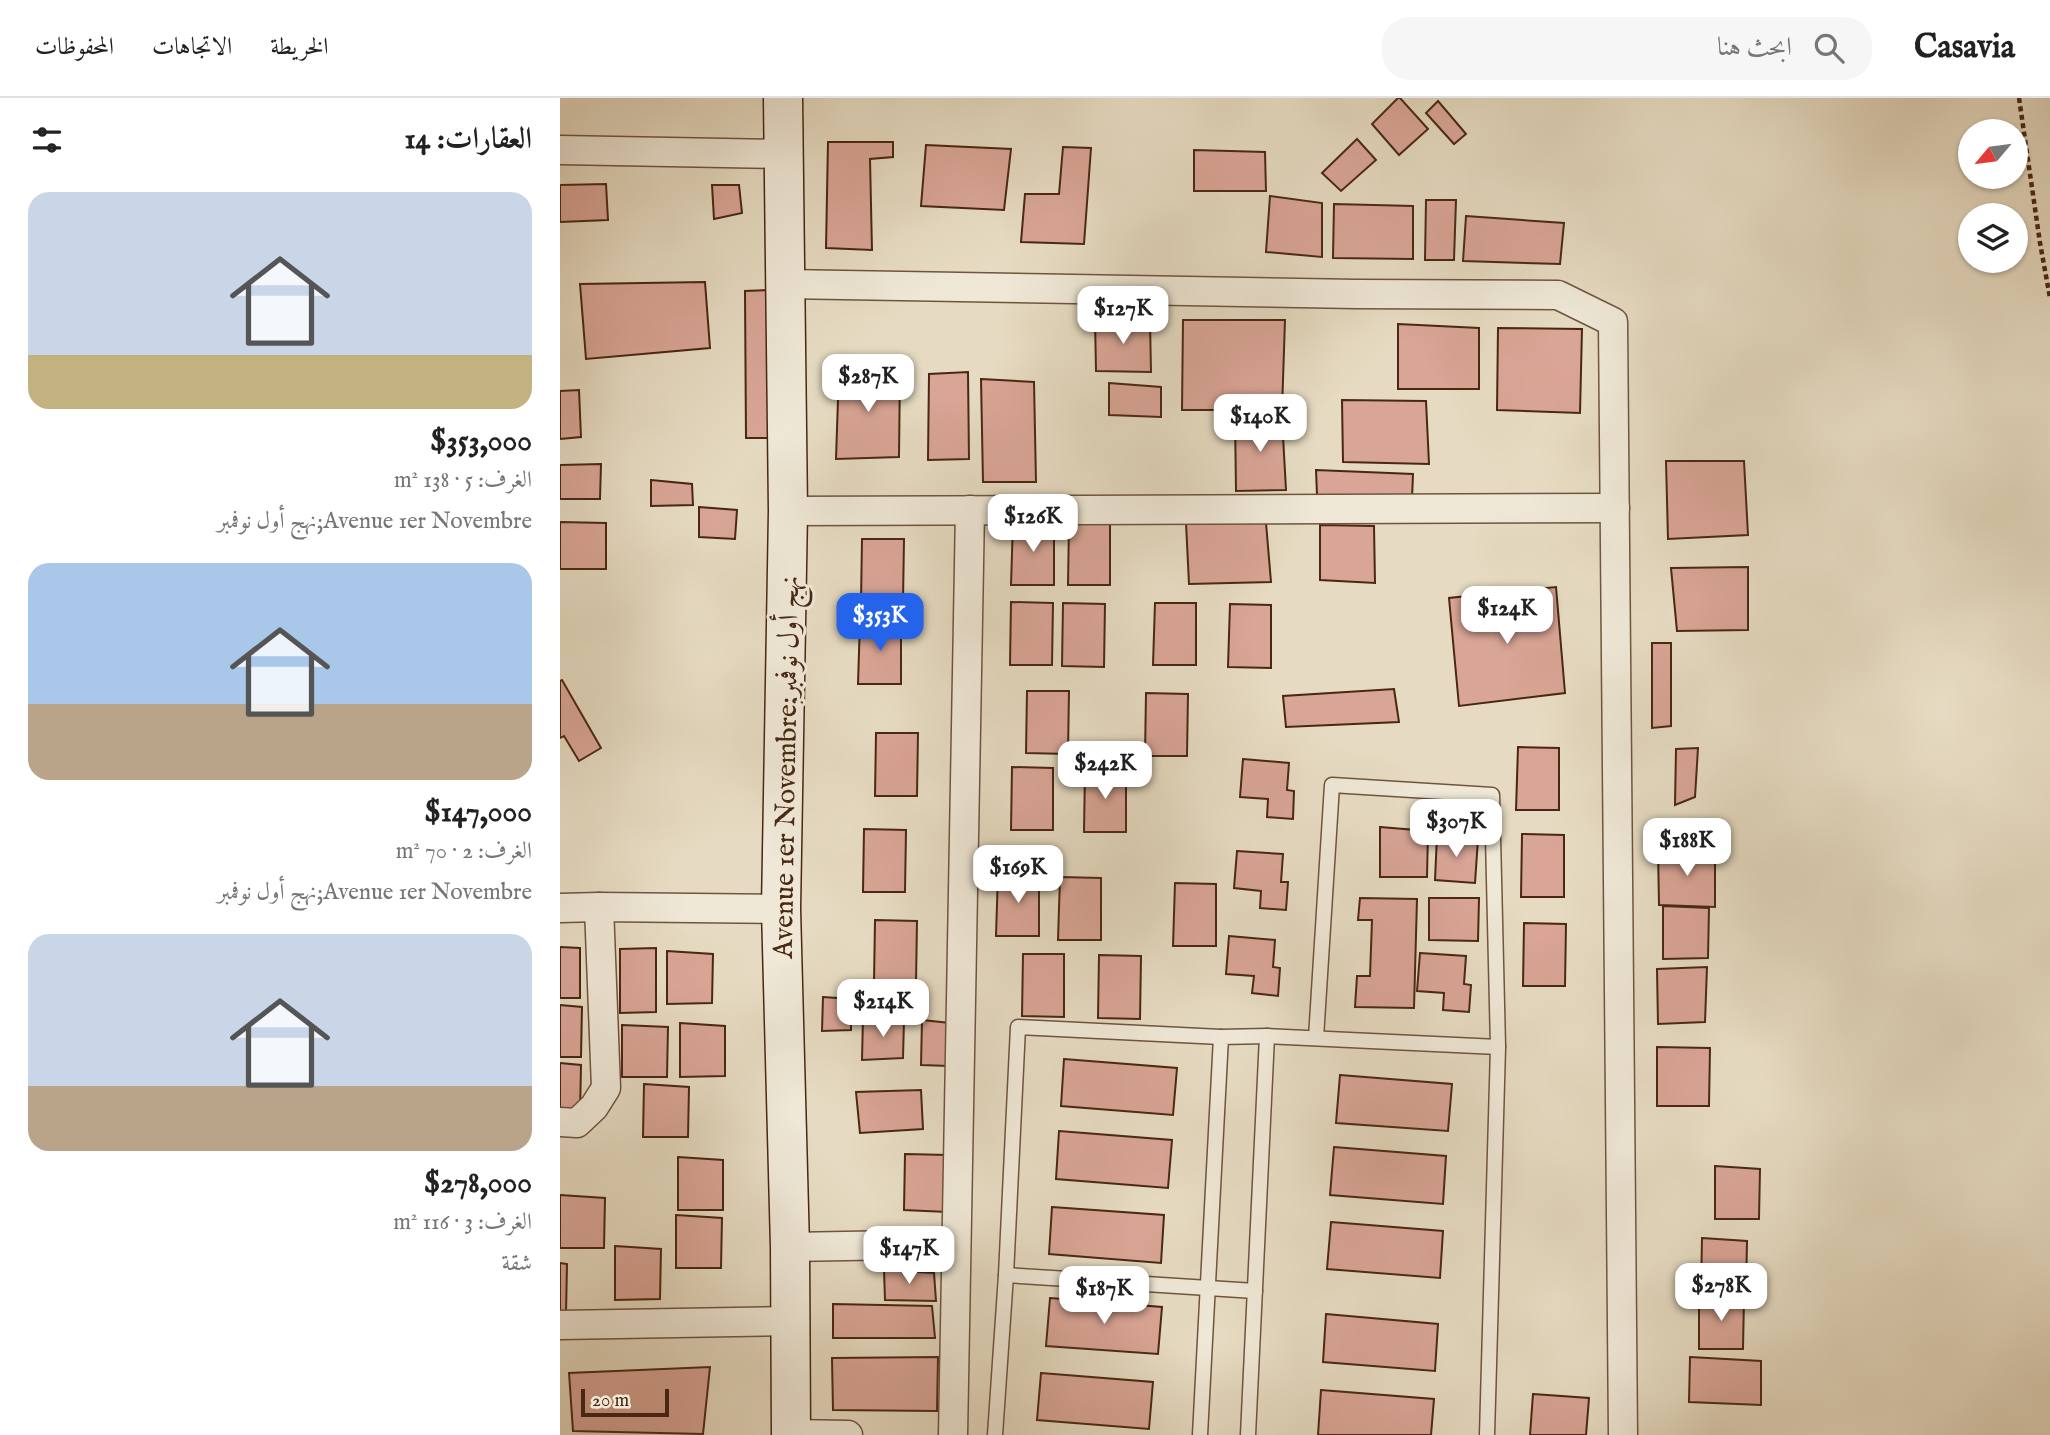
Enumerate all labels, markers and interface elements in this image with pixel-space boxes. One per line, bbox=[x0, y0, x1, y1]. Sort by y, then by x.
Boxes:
search box bbox=[1382, 17, 1872, 80]
text: Casavia bbox=[1914, 27, 2015, 69]
icon: search bbox=[1810, 29, 1848, 67]
text: ابحث هنا bbox=[1717, 31, 1792, 64]
text: المحفوظات bbox=[35, 32, 114, 63]
text: الاتجاهات bbox=[152, 32, 232, 63]
text: الخريطة bbox=[270, 32, 329, 63]
north arrow bbox=[1958, 119, 2028, 189]
map controls bbox=[1958, 119, 2028, 273]
icon: filters bbox=[28, 121, 66, 159]
text: العقارات: 14 bbox=[404, 121, 532, 159]
button: layers bbox=[1958, 203, 2028, 273]
icon: home bbox=[217, 238, 343, 364]
pin: $127K bbox=[1074, 286, 1172, 346]
text: $127K bbox=[1093, 294, 1153, 323]
pin: $287K bbox=[819, 354, 917, 414]
text: $287K bbox=[838, 362, 898, 391]
pin: $140K bbox=[1211, 394, 1309, 454]
text: $140K bbox=[1230, 402, 1290, 431]
text: $353,000 bbox=[430, 423, 532, 461]
text: الغرف: 5 · 138 m² bbox=[394, 466, 532, 495]
pin: $126K bbox=[984, 494, 1082, 554]
text: $126K bbox=[1004, 502, 1062, 531]
text: Avenue 1er Novembre;نهج أول نوفمبر bbox=[217, 507, 532, 536]
street label: Avenue 1er Novembre;نهج أول نوفمبر bbox=[763, 575, 813, 960]
pin: $124K bbox=[1458, 587, 1556, 646]
pin: $353K bbox=[831, 594, 929, 653]
text: $124K bbox=[1477, 594, 1537, 623]
text: $353K bbox=[853, 601, 907, 630]
icon: home bbox=[217, 609, 343, 735]
pin: $242K bbox=[1056, 742, 1154, 801]
text: $242K bbox=[1074, 749, 1136, 778]
text: $147,000 bbox=[424, 794, 532, 832]
pin: $307K bbox=[1407, 800, 1505, 859]
text: $307K bbox=[1426, 807, 1486, 836]
pin: $188K bbox=[1638, 818, 1736, 878]
text: $188K bbox=[1659, 826, 1715, 855]
text: الغرف: 2 · 70 m² bbox=[396, 837, 532, 866]
pin: $169K bbox=[969, 846, 1067, 905]
text: $169K bbox=[989, 853, 1047, 882]
text: Avenue 1er Novembre;نهج أول نوفمبر bbox=[217, 878, 532, 907]
pin: $214K bbox=[834, 979, 932, 1039]
icon: home bbox=[217, 980, 343, 1106]
text: $214K bbox=[853, 987, 913, 1016]
text: $278,000 bbox=[424, 1165, 532, 1203]
text: الغرف: 3 · 116 m² bbox=[393, 1208, 532, 1237]
pin: $147K bbox=[860, 1226, 958, 1286]
text: $147K bbox=[879, 1234, 939, 1263]
text: شقة bbox=[502, 1249, 532, 1278]
pin: $278K bbox=[1672, 1264, 1770, 1323]
pin: $187K bbox=[1055, 1266, 1153, 1326]
text: $278K bbox=[1691, 1271, 1751, 1300]
text: $187K bbox=[1075, 1274, 1133, 1303]
scale bar bbox=[581, 1386, 668, 1418]
text: 20 m bbox=[592, 1389, 629, 1413]

